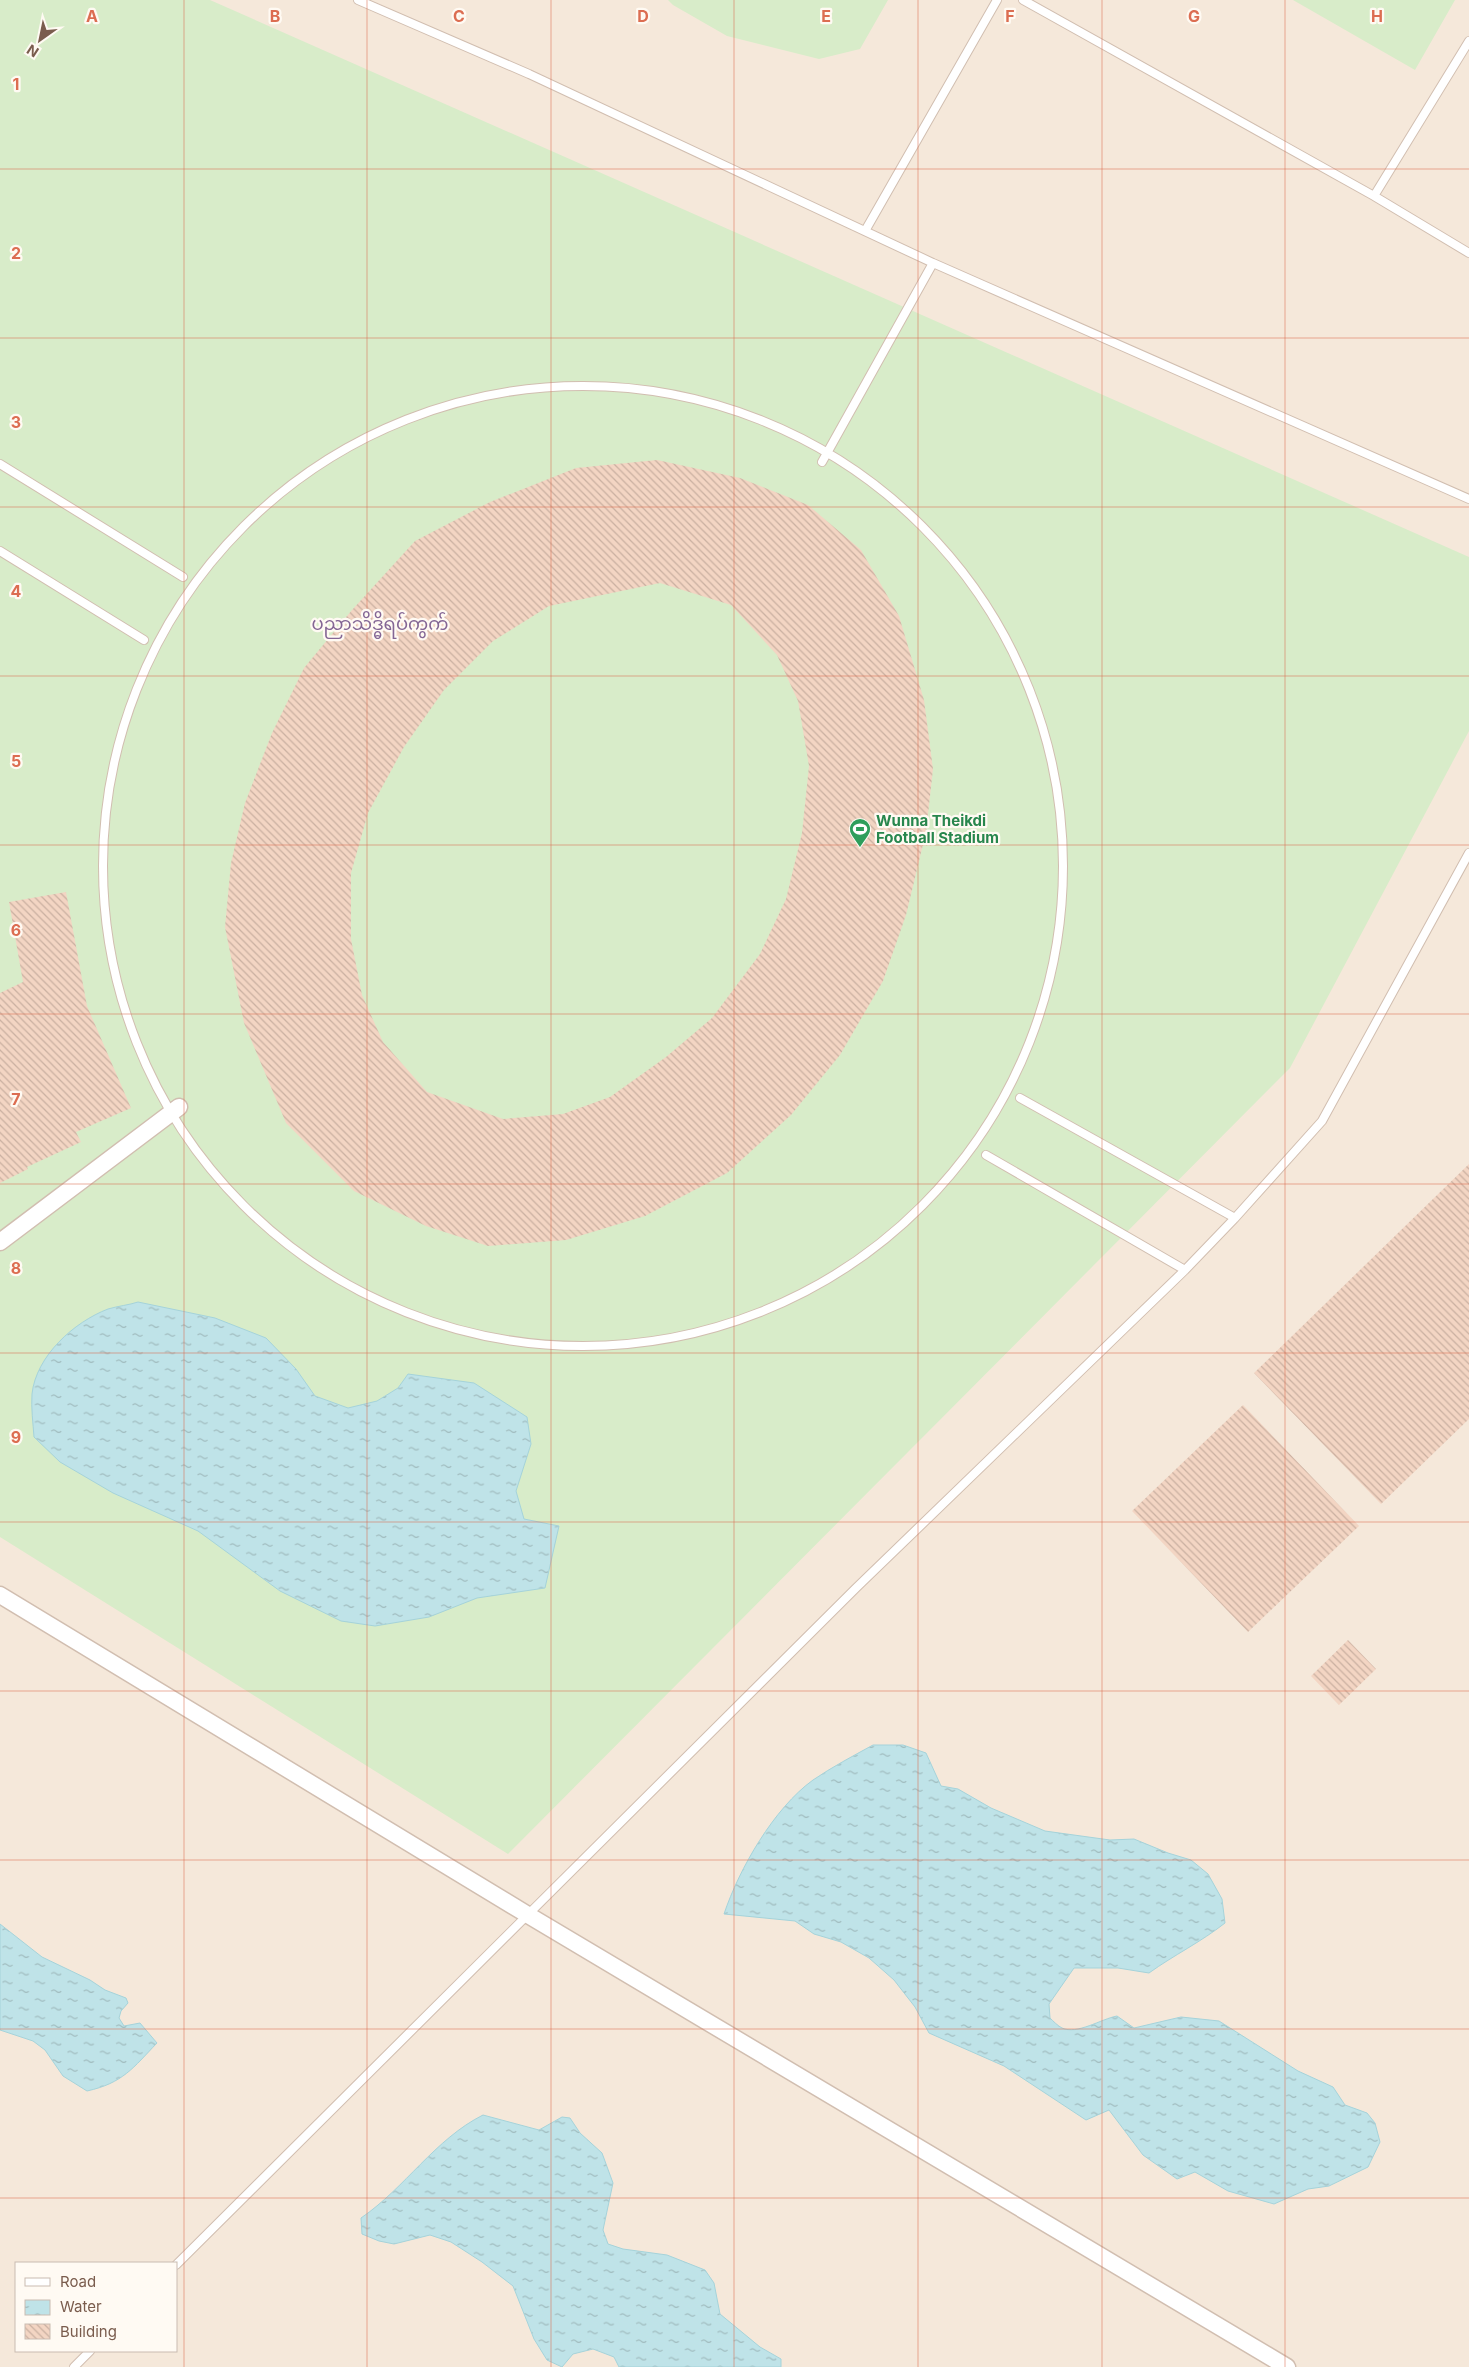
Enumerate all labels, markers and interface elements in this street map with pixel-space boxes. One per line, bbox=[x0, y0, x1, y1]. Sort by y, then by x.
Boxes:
text: A bbox=[86, 6, 98, 26]
text: B bbox=[270, 6, 280, 26]
text: C bbox=[453, 6, 465, 26]
text: D bbox=[637, 6, 649, 26]
text: E bbox=[821, 6, 831, 26]
text: F bbox=[1005, 6, 1015, 26]
text: G bbox=[1188, 6, 1200, 26]
text: H bbox=[1371, 6, 1383, 26]
north arrow bbox=[15, 15, 65, 65]
text: N bbox=[24, 41, 42, 61]
text: 1 bbox=[13, 74, 19, 94]
text: 2 bbox=[11, 243, 21, 263]
text: 3 bbox=[11, 412, 21, 432]
text: 4 bbox=[11, 581, 22, 601]
district label: ပညာသိဒ္ဓိရပ်ကွက် bbox=[311, 610, 449, 639]
text: 5 bbox=[11, 751, 21, 771]
place label: Wunna Theikdi Football Stadium bbox=[876, 811, 999, 847]
sports icon: Wunna Theikdi Football Stadium bbox=[848, 817, 872, 848]
text: 6 bbox=[11, 920, 21, 940]
text: 7 bbox=[11, 1089, 21, 1109]
text: 8 bbox=[11, 1258, 21, 1278]
text: 9 bbox=[11, 1427, 21, 1447]
legend bbox=[15, 2262, 178, 2352]
text: Road bbox=[60, 2272, 96, 2291]
text: Water bbox=[60, 2297, 102, 2316]
text: Building bbox=[60, 2322, 117, 2341]

